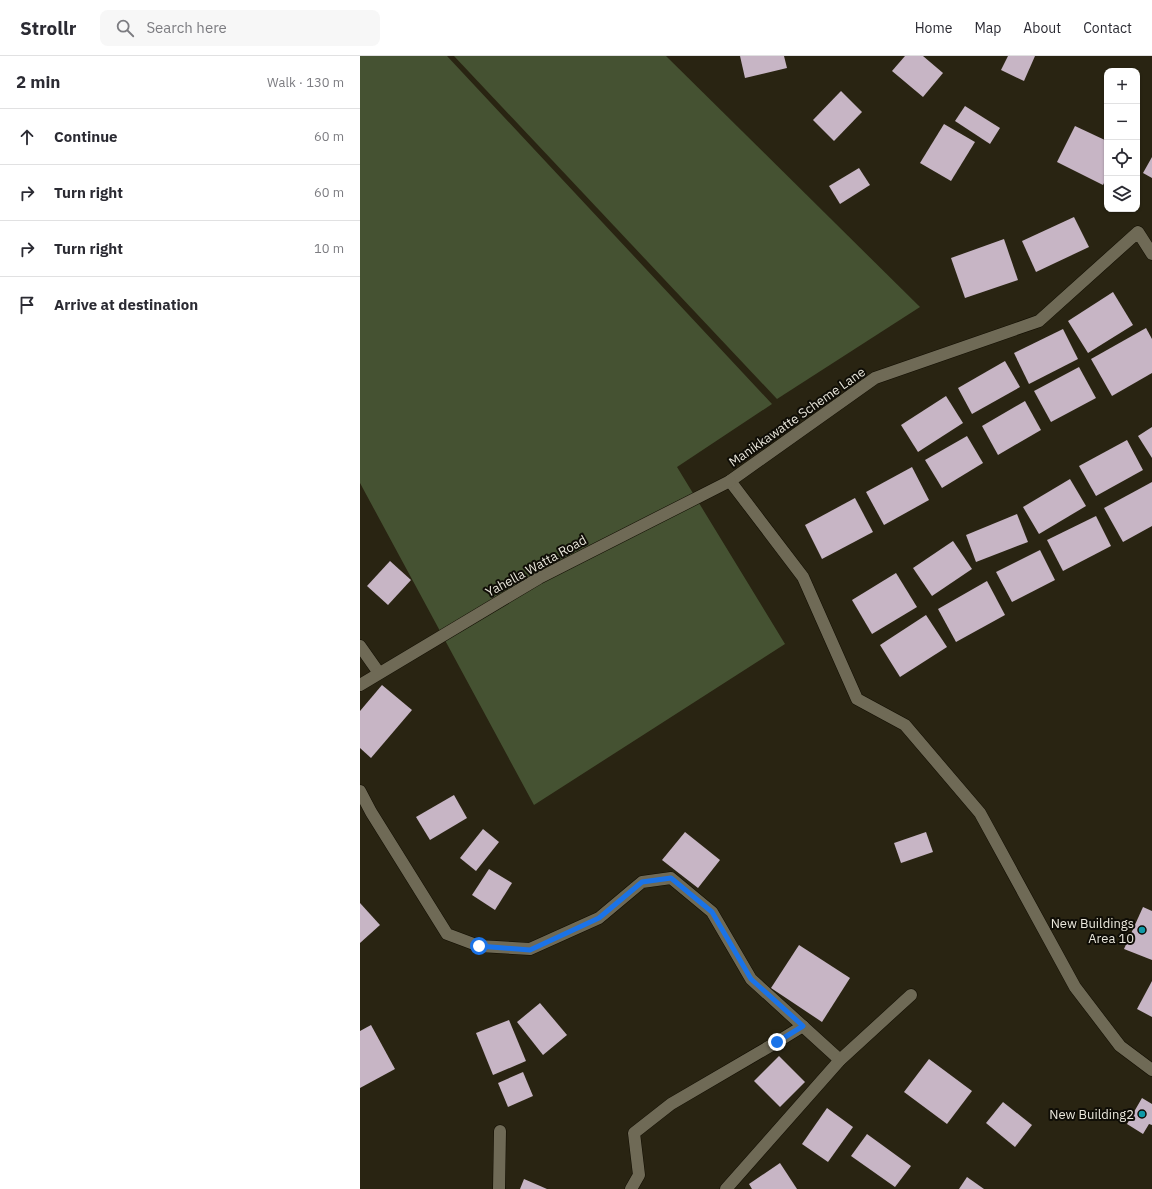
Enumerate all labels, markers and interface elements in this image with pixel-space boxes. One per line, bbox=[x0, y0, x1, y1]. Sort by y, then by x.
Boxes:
search box bbox=[100, 10, 380, 46]
text: Strollr bbox=[20, 16, 76, 40]
icon: search bbox=[114, 17, 136, 39]
text: Search here bbox=[146, 18, 227, 37]
text: Home bbox=[915, 19, 952, 37]
text: Map bbox=[974, 19, 1001, 37]
text: About bbox=[1023, 19, 1061, 37]
text: Contact bbox=[1083, 19, 1132, 37]
map controls bbox=[1104, 68, 1140, 212]
button: + bbox=[1104, 68, 1140, 104]
text: 2 min bbox=[16, 71, 60, 93]
text: Walk · 130 m bbox=[267, 74, 344, 91]
button: − bbox=[1104, 104, 1140, 140]
icon: ahead bbox=[16, 126, 38, 148]
text: Continue bbox=[54, 127, 118, 146]
text: 60 m bbox=[314, 128, 344, 145]
button: locate bbox=[1104, 140, 1140, 176]
button: layers bbox=[1104, 176, 1140, 212]
icon: right bbox=[16, 182, 38, 204]
text: Turn right bbox=[54, 183, 123, 202]
text: 60 m bbox=[314, 184, 344, 201]
icon: right bbox=[16, 238, 38, 260]
text: Turn right bbox=[54, 239, 123, 258]
text: 10 m bbox=[314, 240, 344, 257]
icon: arrive bbox=[16, 294, 38, 316]
text: Arrive at destination bbox=[54, 295, 198, 314]
street label: Manikkawatte Scheme Lane bbox=[725, 363, 869, 471]
street label: Yahella Watta Road bbox=[483, 531, 589, 601]
place label: New Buildings Area 10 bbox=[1051, 915, 1134, 947]
marker: New Buildings Area 10 bbox=[1137, 925, 1147, 935]
route start bbox=[470, 937, 488, 955]
route end bbox=[768, 1033, 786, 1051]
place label: New Building2 bbox=[1049, 1106, 1134, 1123]
marker: New Building2 bbox=[1137, 1109, 1147, 1119]

